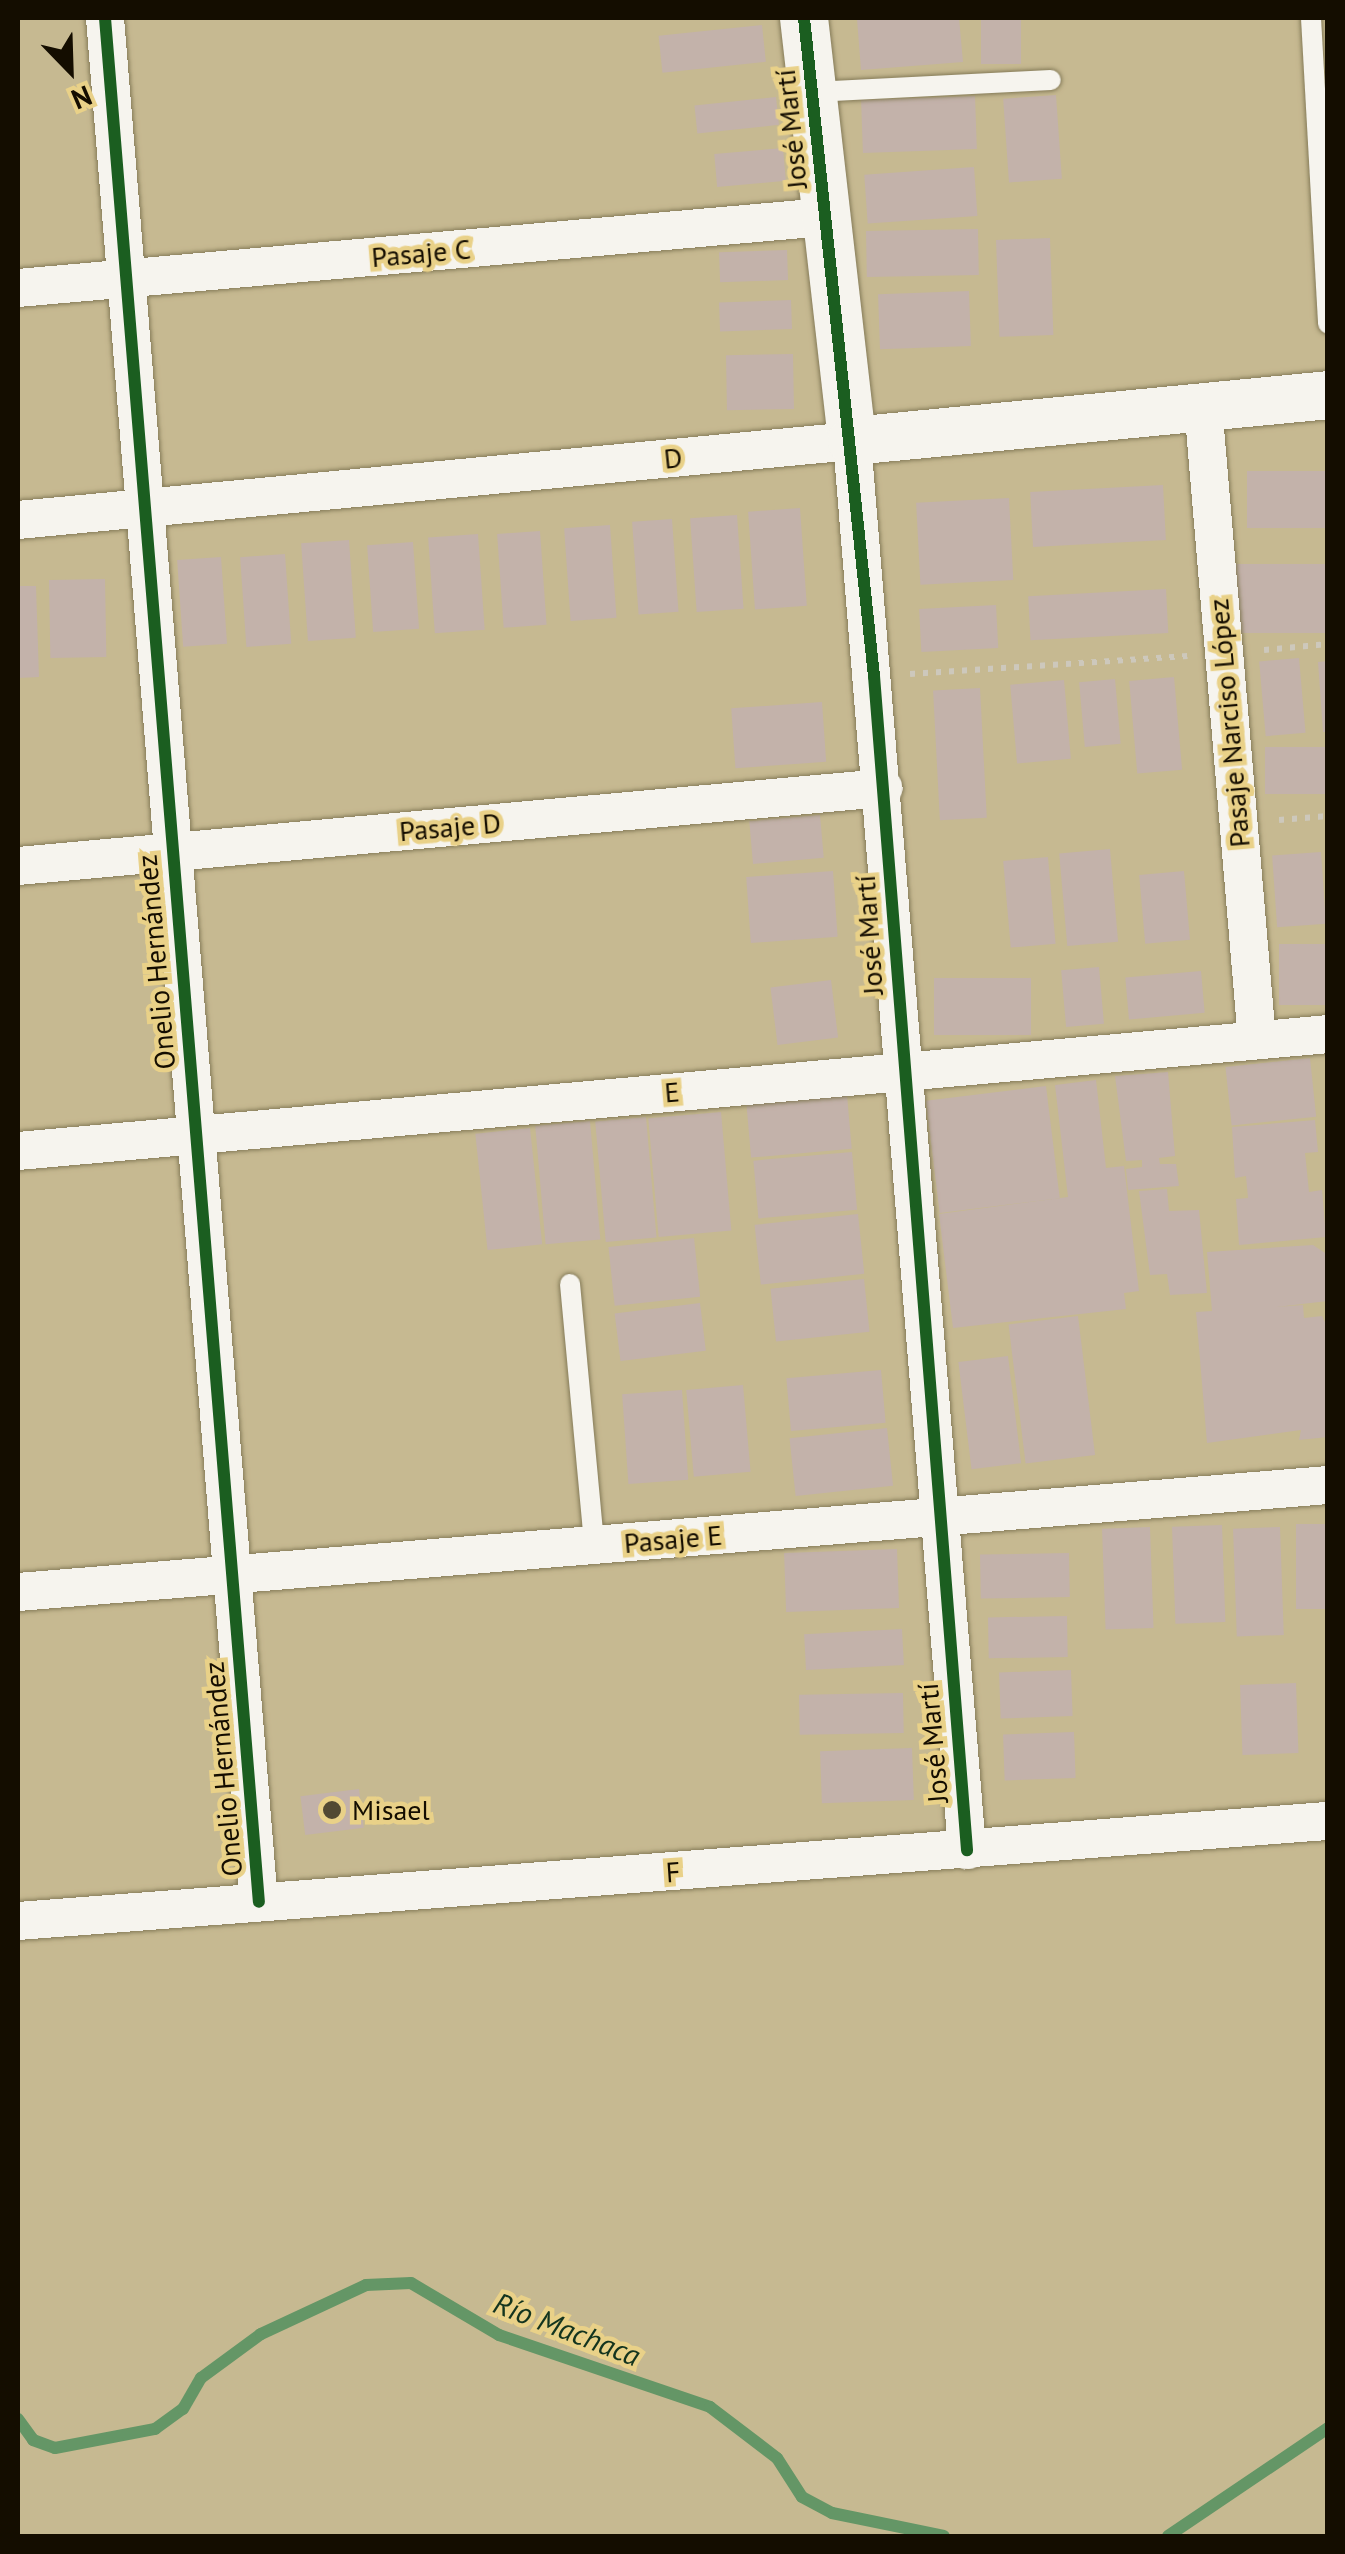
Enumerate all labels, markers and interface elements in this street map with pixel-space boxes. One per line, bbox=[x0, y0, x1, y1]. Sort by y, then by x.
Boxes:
north arrow bbox=[20, 20, 120, 120]
street label: José Martí bbox=[768, 68, 814, 190]
text: N bbox=[66, 77, 98, 119]
street label: Pasaje C bbox=[370, 232, 472, 274]
street label: D bbox=[662, 440, 684, 476]
street label: Pasaje Narciso López bbox=[1201, 597, 1257, 849]
street label: Pasaje D bbox=[398, 806, 502, 848]
street label: Onelio Hernández bbox=[130, 853, 182, 1071]
street label: José Martí bbox=[848, 874, 890, 996]
street label: E bbox=[663, 1075, 681, 1109]
street label: Pasaje E bbox=[623, 1518, 723, 1560]
street label: Onelio Hernández bbox=[197, 1660, 249, 1878]
street label: José Martí bbox=[911, 1682, 955, 1804]
place label: Misael bbox=[352, 1793, 430, 1827]
marker: Misael bbox=[321, 1799, 343, 1821]
street label: F bbox=[665, 1855, 681, 1889]
water label: Río Machaca bbox=[489, 2285, 645, 2373]

